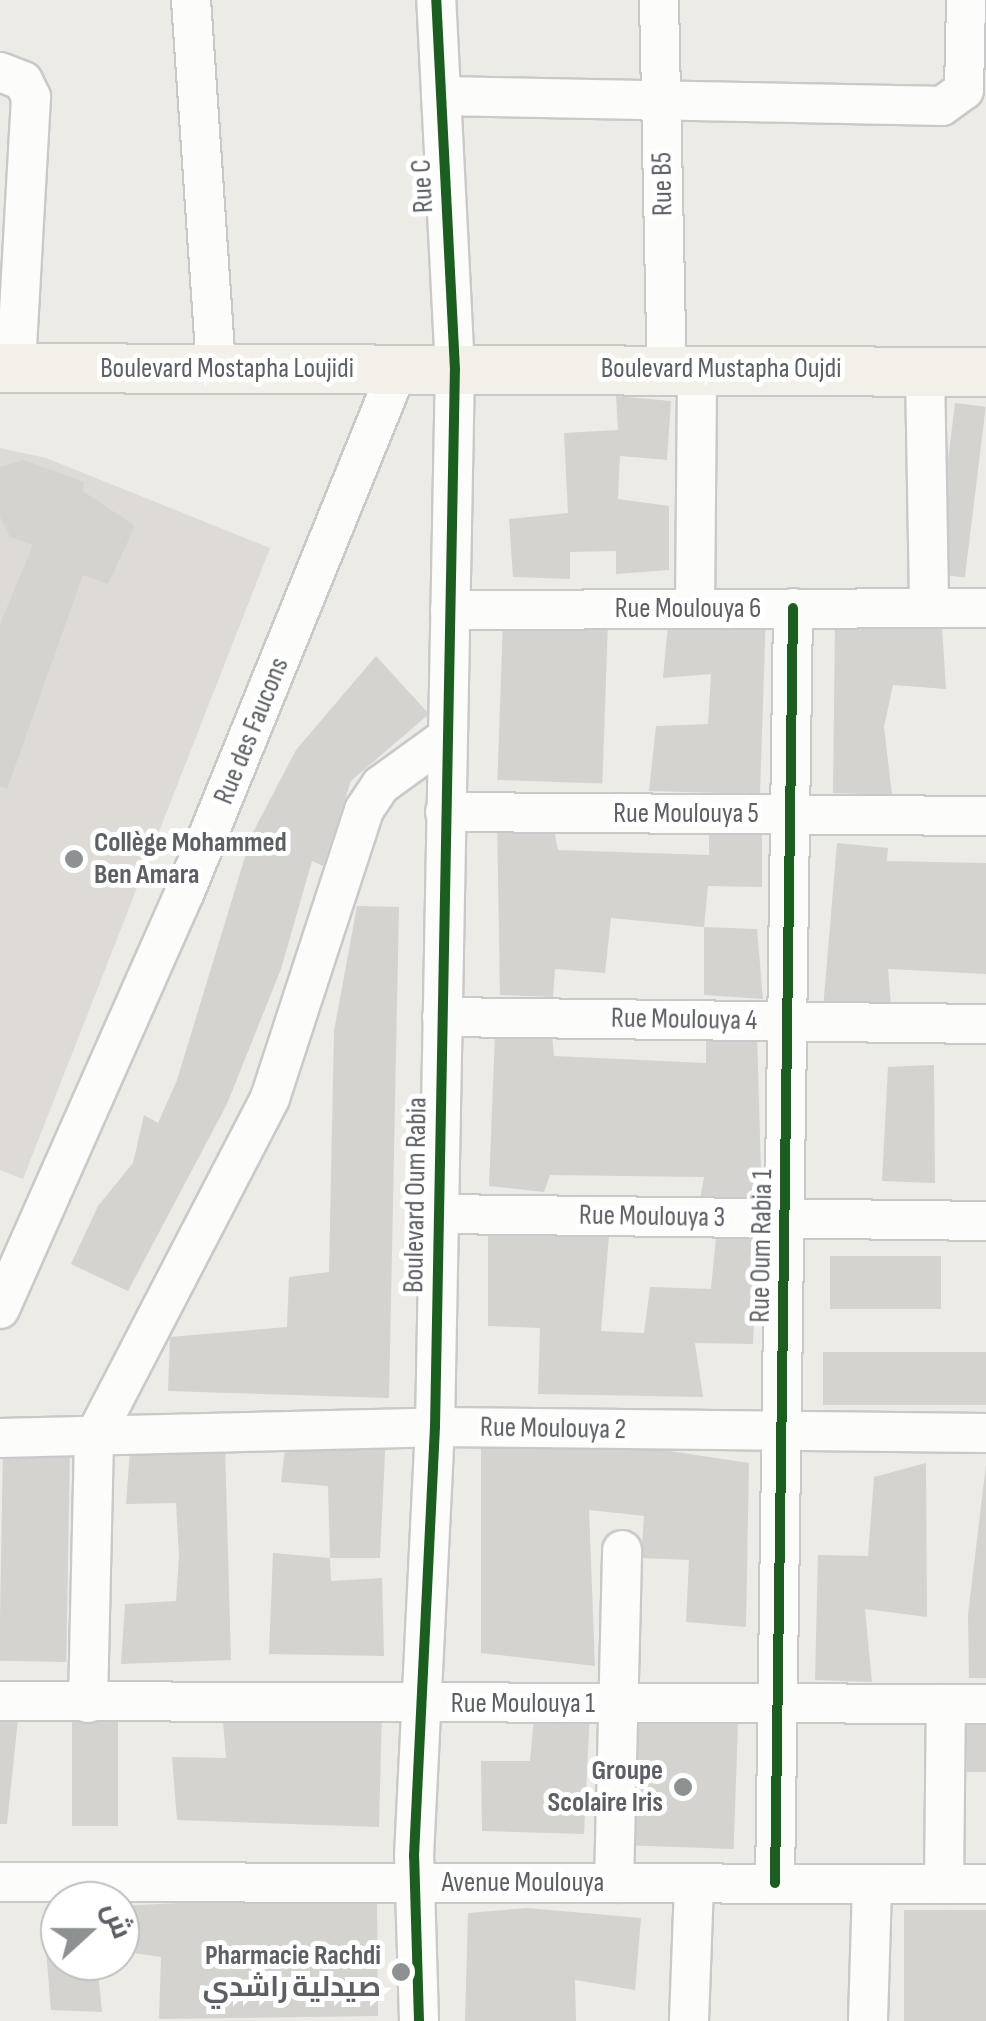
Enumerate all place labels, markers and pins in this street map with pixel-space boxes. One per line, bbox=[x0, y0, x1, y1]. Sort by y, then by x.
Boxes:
place label: Collège Mohammed Ben Amara bbox=[94, 826, 287, 892]
marker: Collège Mohammed Ben Amara bbox=[63, 848, 85, 870]
place label: Groupe Scolaire Iris bbox=[548, 1754, 663, 1820]
marker: Groupe Scolaire Iris bbox=[672, 1776, 694, 1798]
place label: Pharmacie Rachdi صيدلية راشدي bbox=[203, 1939, 381, 2005]
marker: Pharmacie Rachdi صيدلية راشدي bbox=[390, 1961, 412, 1983]

